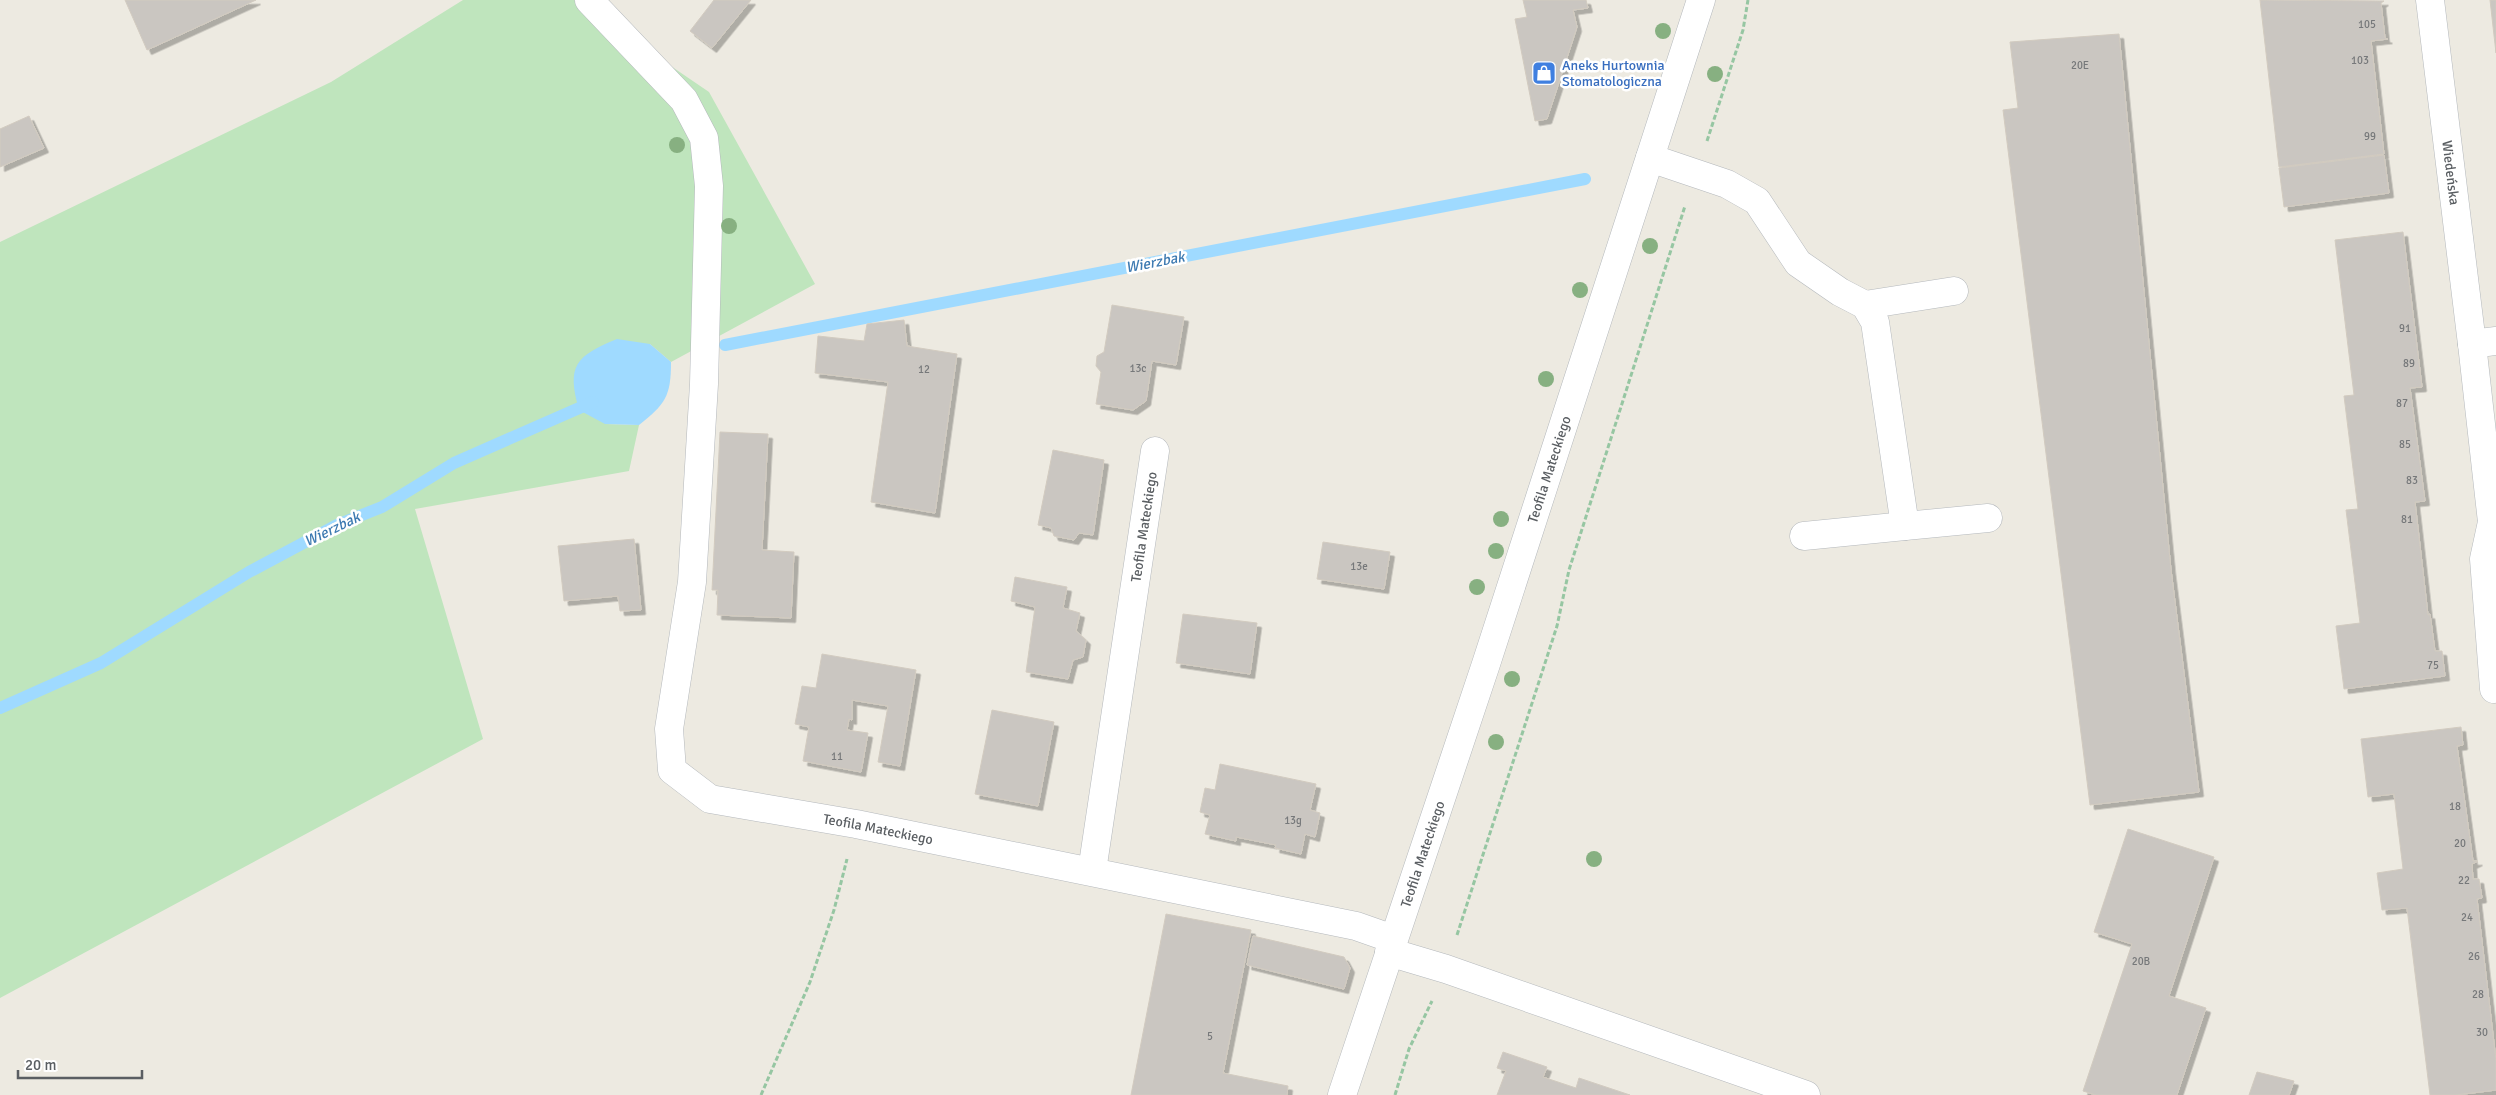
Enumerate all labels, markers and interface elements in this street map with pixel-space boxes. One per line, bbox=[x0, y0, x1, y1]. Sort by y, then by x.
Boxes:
house number: 105 bbox=[2358, 18, 2376, 31]
house number: 103 bbox=[2351, 54, 2369, 67]
place label: Aneks Hurtownia Stomatologiczna bbox=[1562, 57, 1665, 90]
house number: 20E bbox=[2071, 59, 2089, 72]
shop icon: Aneks Hurtownia Stomatologiczna bbox=[1531, 60, 1557, 86]
house number: 99 bbox=[2364, 130, 2376, 143]
street label: Wiedeńska bbox=[2439, 139, 2463, 206]
water label: Wierzbak bbox=[1124, 247, 1187, 277]
house number: 91 bbox=[2399, 322, 2411, 335]
house number: 89 bbox=[2403, 357, 2415, 370]
house number: 13c bbox=[1129, 362, 1147, 375]
house number: 12 bbox=[918, 363, 930, 376]
house number: 87 bbox=[2396, 397, 2408, 410]
street label: Teofila Mateckiego bbox=[1524, 414, 1574, 525]
house number: 85 bbox=[2399, 438, 2411, 451]
street label: Teofila Mateckiego bbox=[1127, 470, 1160, 583]
house number: 83 bbox=[2406, 474, 2418, 487]
water label: Wierzbak bbox=[301, 507, 364, 550]
house number: 81 bbox=[2401, 513, 2413, 526]
house number: 13e bbox=[1350, 560, 1368, 573]
house number: 75 bbox=[2427, 659, 2439, 672]
house number: 11 bbox=[831, 750, 843, 763]
street label: Teofila Mateckiego bbox=[1397, 798, 1448, 910]
house number: 18 bbox=[2449, 800, 2461, 813]
street label: Teofila Mateckiego bbox=[822, 810, 935, 848]
house number: 13g bbox=[1284, 814, 1302, 827]
house number: 20 bbox=[2454, 837, 2466, 850]
house number: 22 bbox=[2458, 874, 2470, 887]
house number: 24 bbox=[2461, 911, 2473, 924]
house number: 26 bbox=[2468, 950, 2480, 963]
house number: 20B bbox=[2132, 955, 2151, 968]
house number: 28 bbox=[2472, 988, 2484, 1001]
house number: 30 bbox=[2476, 1026, 2488, 1039]
house number: 5 bbox=[1207, 1030, 1213, 1043]
scale bar bbox=[18, 1048, 141, 1080]
text: 20 m bbox=[25, 1056, 56, 1074]

